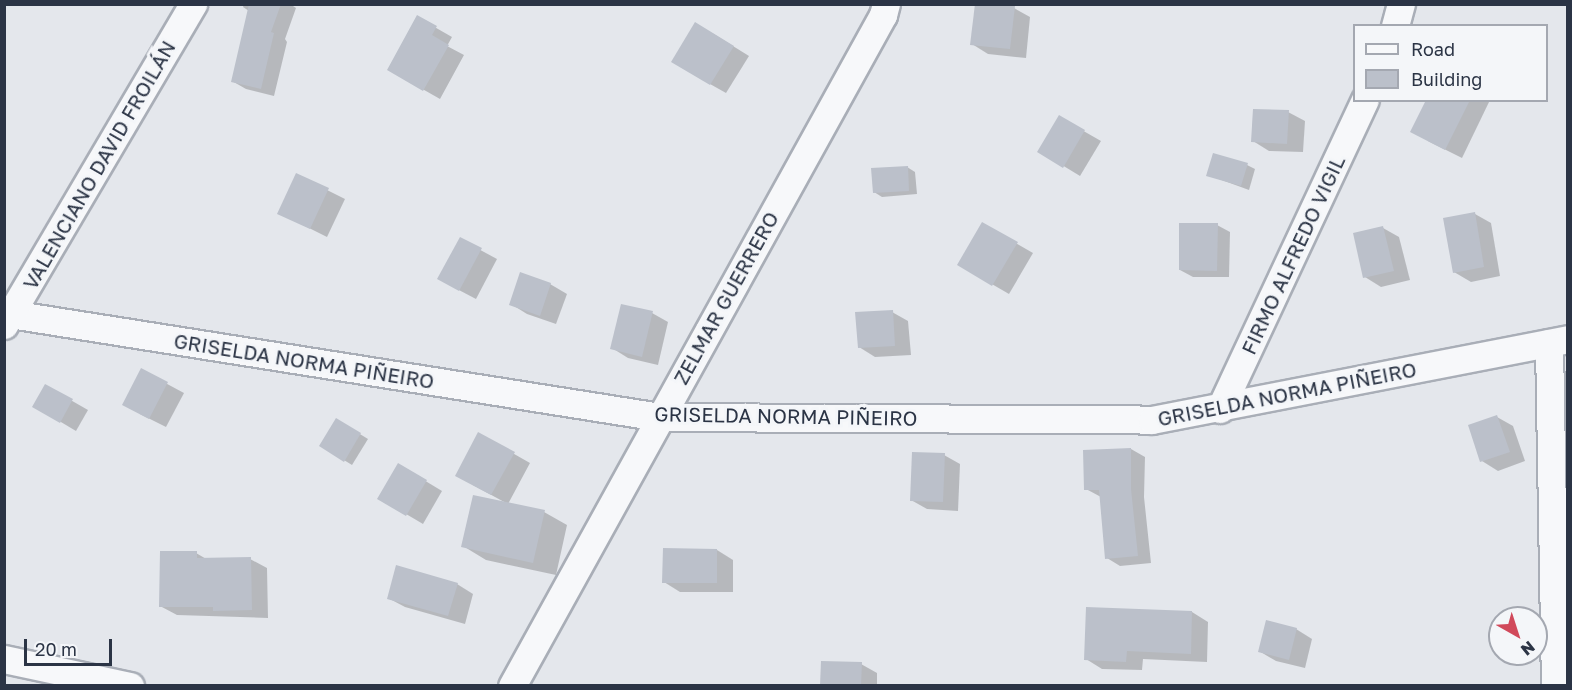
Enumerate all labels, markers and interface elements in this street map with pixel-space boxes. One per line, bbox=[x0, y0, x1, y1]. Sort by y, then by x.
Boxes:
legend bbox=[1353, 24, 1548, 102]
street label: VALENCIANO DAVID FROILÁN bbox=[18, 36, 180, 294]
text: Road bbox=[1411, 38, 1455, 60]
text: Building bbox=[1411, 68, 1482, 90]
street label: FIRMO ALFREDO VIGIL bbox=[1236, 152, 1350, 358]
street label: ZELMAR GUERRERO bbox=[669, 208, 783, 388]
street label: GRISELDA NORMA PIÑEIRO bbox=[172, 329, 436, 393]
street label: GRISELDA NORMA PIÑEIRO bbox=[1156, 357, 1418, 431]
street label: GRISELDA NORMA PIÑEIRO bbox=[654, 402, 918, 430]
north arrow bbox=[1488, 606, 1548, 666]
scale bar bbox=[27, 627, 116, 665]
text: N bbox=[1517, 637, 1539, 660]
text: 20 m bbox=[35, 638, 77, 660]

